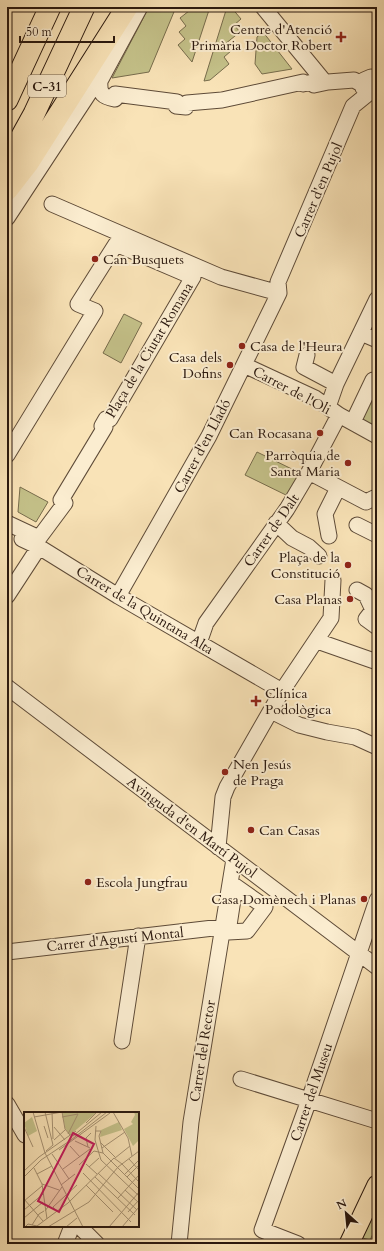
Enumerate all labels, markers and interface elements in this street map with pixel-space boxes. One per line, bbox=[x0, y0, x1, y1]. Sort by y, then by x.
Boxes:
scale bar bbox=[20, 18, 114, 44]
place label: Centre d'Atenció Primària Doctor Robert bbox=[191, 20, 333, 55]
text: 50 m bbox=[26, 24, 53, 40]
marker: Centre d'Atenció Primària Doctor Robert bbox=[335, 31, 347, 43]
road number: C-31 bbox=[28, 75, 66, 97]
street label: Carrer d'en Pujol bbox=[290, 139, 347, 241]
place label: Can Busquets bbox=[103, 250, 184, 269]
marker: Can Busquets bbox=[90, 254, 100, 264]
street label: Plaça de la Ciutat Romana bbox=[101, 279, 198, 422]
place label: Casa de l'Heura bbox=[250, 337, 342, 356]
marker: Casa de l'Heura bbox=[237, 341, 247, 351]
place label: Casa dels Dofins bbox=[169, 348, 222, 383]
marker: Casa dels Dofins bbox=[225, 360, 235, 370]
street label: Carrer de l'Oli bbox=[249, 362, 334, 419]
street label: Carrer d'en Lladó bbox=[170, 395, 235, 497]
place label: Can Rocasana bbox=[229, 424, 312, 443]
marker: Can Rocasana bbox=[315, 428, 325, 438]
place label: Parròquia de Santa Maria bbox=[265, 446, 340, 481]
marker: Parròquia de Santa Maria bbox=[343, 458, 353, 468]
street label: Carrer de Dalt bbox=[239, 489, 304, 571]
place label: Plaça de la Constitució bbox=[271, 548, 340, 583]
marker: Plaça de la Constitució bbox=[343, 560, 353, 570]
street label: Carrer de la Quintana Alta bbox=[73, 562, 217, 659]
place label: Casa Planas bbox=[274, 590, 342, 609]
marker: Casa Planas bbox=[345, 594, 355, 604]
place label: Clínica Podològica bbox=[265, 684, 331, 719]
marker: Clínica Podològica bbox=[250, 695, 262, 707]
place label: Nen Jesús de Praga bbox=[233, 755, 291, 790]
marker: Nen Jesús de Praga bbox=[220, 767, 230, 777]
street label: Avinguda d'en Martí Pujol bbox=[123, 772, 261, 883]
place label: Can Casas bbox=[259, 821, 320, 840]
marker: Can Casas bbox=[246, 825, 256, 835]
place label: Escola Jungfrau bbox=[96, 873, 188, 892]
marker: Escola Jungfrau bbox=[83, 877, 93, 887]
place label: Casa Domènech i Planas bbox=[211, 890, 356, 909]
marker: Casa Domènech i Planas bbox=[359, 894, 369, 904]
street label: Carrer d'Agustí Montal bbox=[45, 923, 185, 956]
street label: Carrer del Rector bbox=[185, 998, 220, 1103]
street label: Carrer del Museu bbox=[286, 1040, 337, 1144]
inset map bbox=[24, 1112, 139, 1227]
north arrow bbox=[326, 1193, 366, 1233]
text: N bbox=[334, 1195, 350, 1213]

